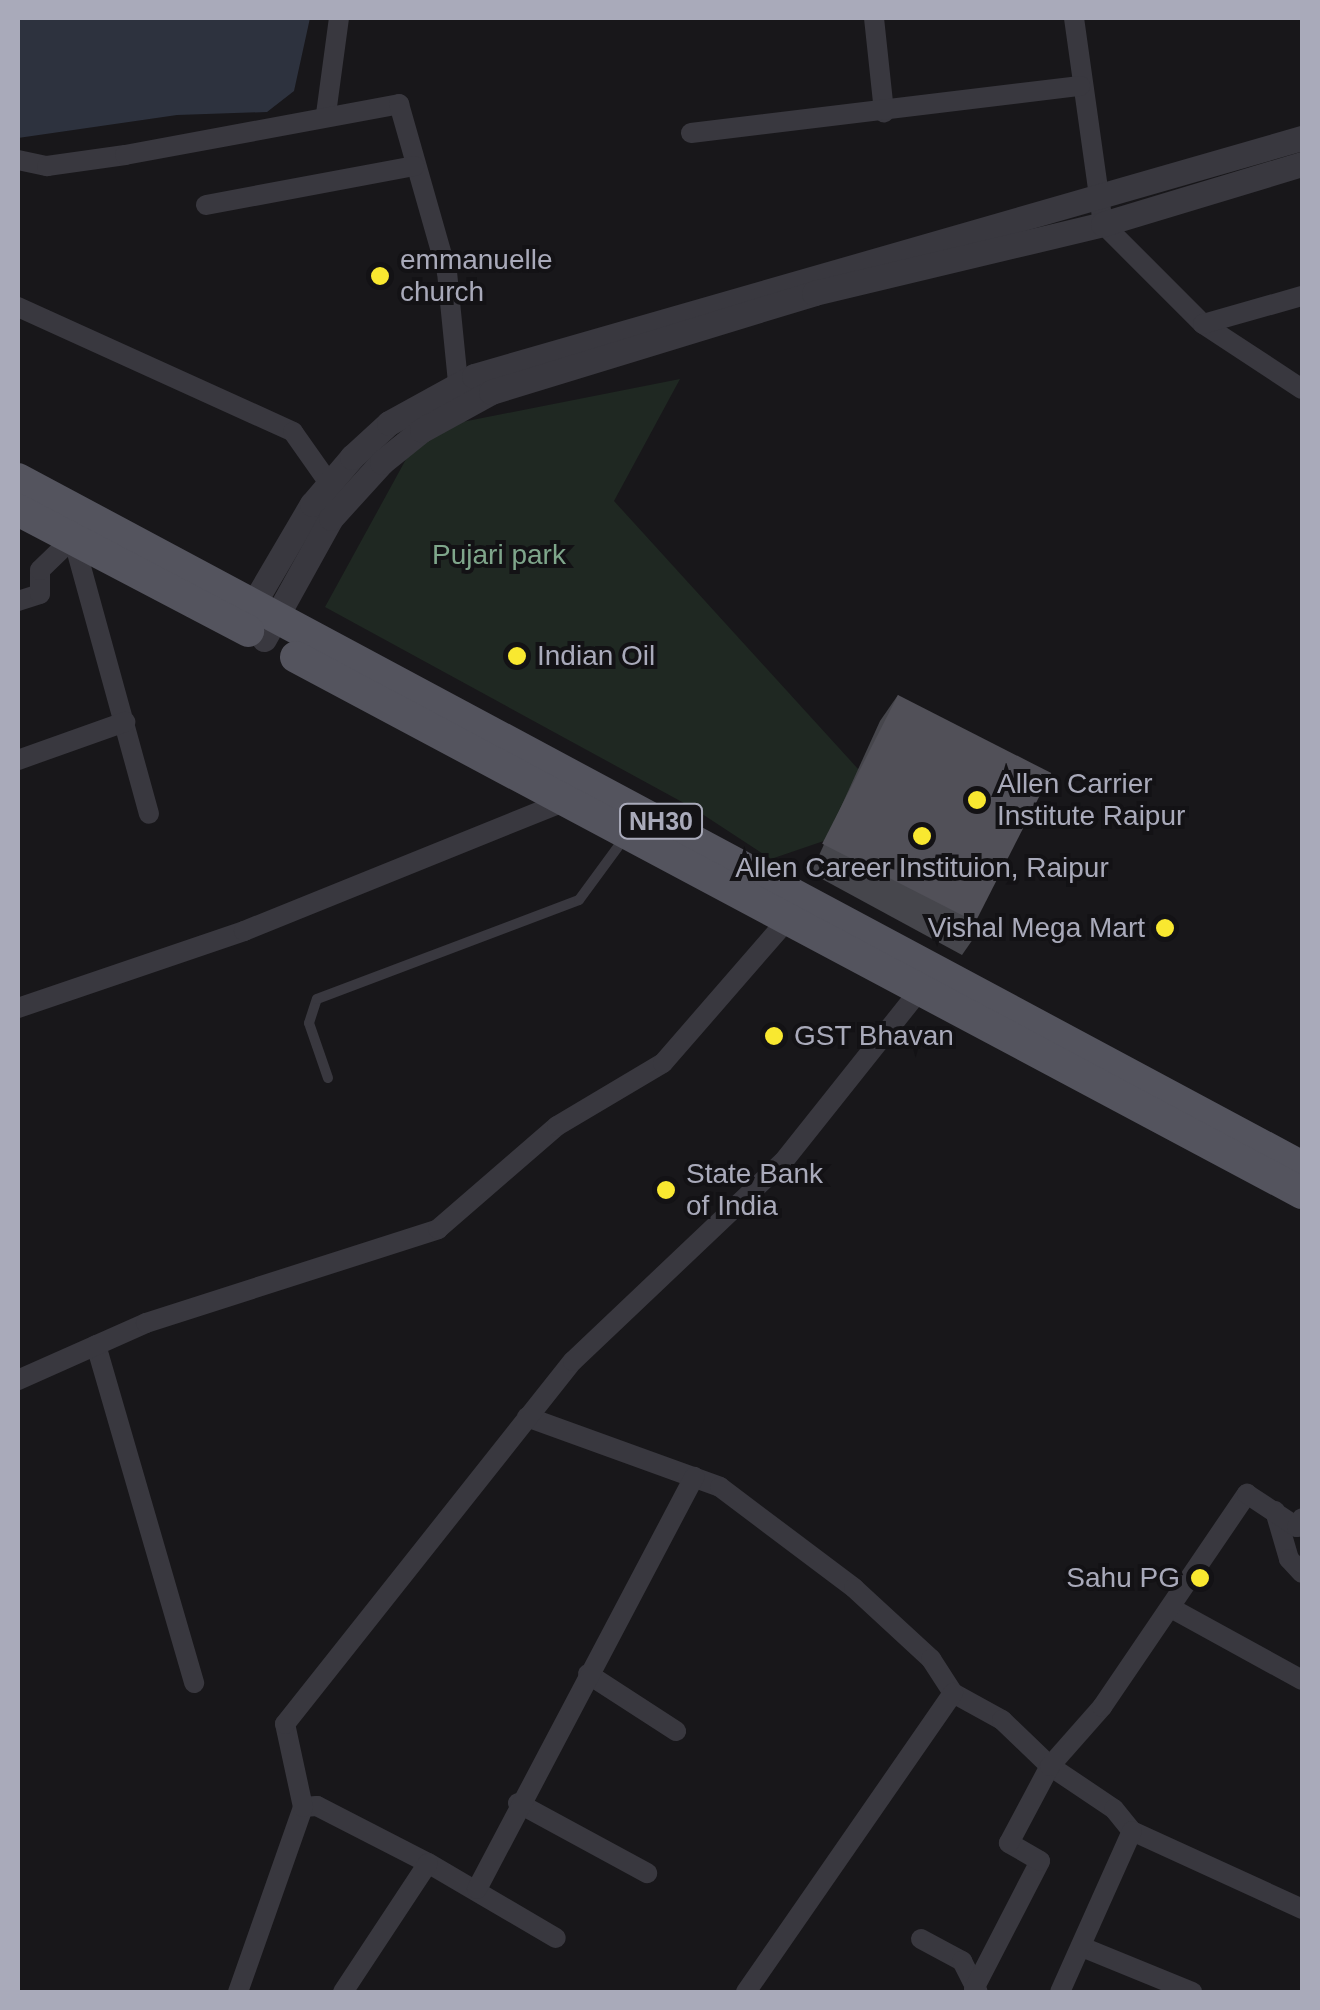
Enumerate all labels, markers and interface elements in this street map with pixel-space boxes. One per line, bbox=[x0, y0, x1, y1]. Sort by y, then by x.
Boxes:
place label: emmanuelle church bbox=[400, 243, 553, 309]
marker: emmanuelle church bbox=[369, 265, 391, 287]
park label: Pujari park bbox=[432, 538, 566, 572]
place label: Indian Oil bbox=[537, 639, 655, 673]
marker: Indian Oil bbox=[506, 645, 528, 667]
place label: Allen Carrier Institute Raipur bbox=[997, 767, 1185, 833]
marker: Allen Carrier Institute Raipur bbox=[966, 789, 988, 811]
road number: NH30 bbox=[618, 801, 704, 841]
marker: Allen Career Instituion, Raipur bbox=[911, 825, 933, 847]
place label: Allen Career Instituion, Raipur bbox=[735, 851, 1109, 885]
place label: Vishal Mega Mart bbox=[928, 911, 1145, 945]
marker: Vishal Mega Mart bbox=[1154, 917, 1176, 939]
place label: GST Bhavan bbox=[794, 1019, 954, 1053]
marker: GST Bhavan bbox=[763, 1025, 785, 1047]
place label: State Bank of India bbox=[686, 1157, 823, 1223]
marker: State Bank of India bbox=[655, 1179, 677, 1201]
place label: Sahu PG bbox=[1066, 1561, 1180, 1595]
marker: Sahu PG bbox=[1189, 1567, 1211, 1589]

